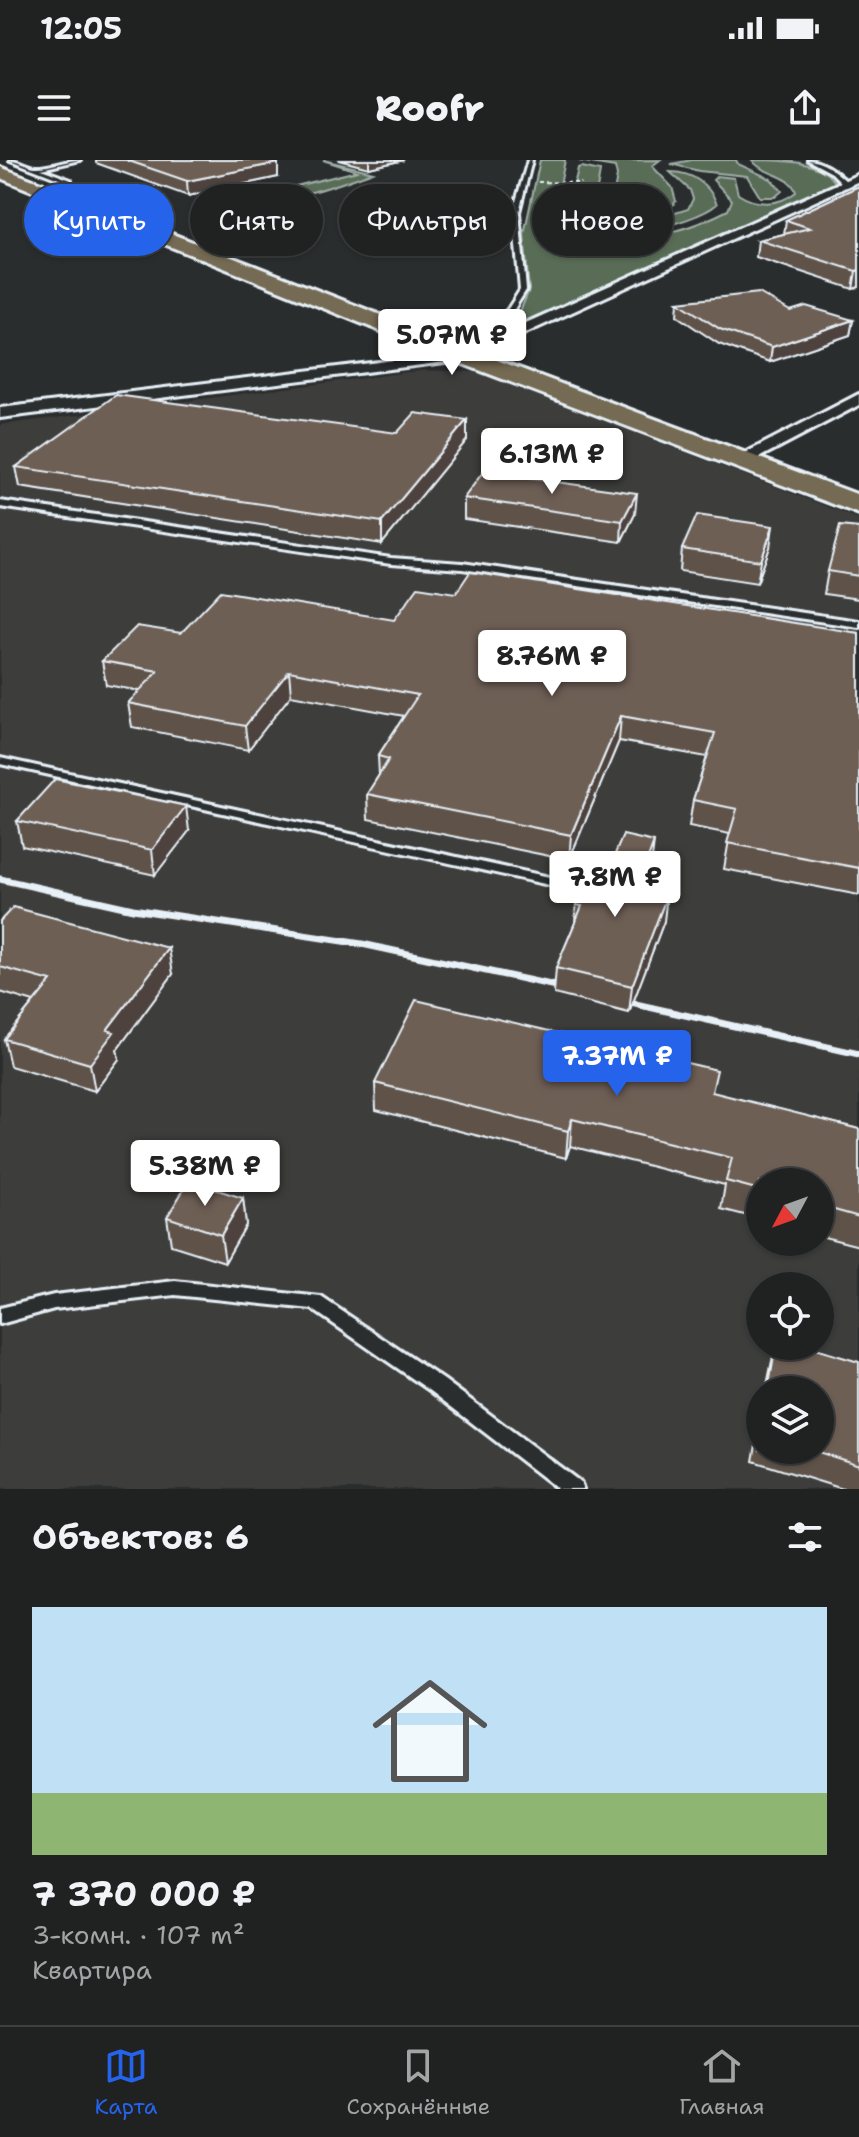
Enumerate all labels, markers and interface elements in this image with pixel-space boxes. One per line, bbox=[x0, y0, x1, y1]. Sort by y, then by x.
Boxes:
text: 12:05 bbox=[40, 8, 122, 49]
text: Roofr bbox=[375, 84, 484, 133]
icon: menu bbox=[32, 86, 76, 130]
icon: share bbox=[783, 86, 827, 130]
chip: Купить bbox=[24, 184, 174, 256]
chip: Снять bbox=[190, 184, 323, 256]
chip: Фильтры bbox=[339, 184, 516, 256]
chip: Новое bbox=[532, 184, 673, 256]
pin: 5.07M ₽ bbox=[378, 309, 526, 377]
text: 5.07M ₽ bbox=[396, 317, 508, 352]
pin: 6.13M ₽ bbox=[478, 428, 626, 496]
text: 6.13M ₽ bbox=[499, 436, 605, 471]
pin: 8.76M ₽ bbox=[478, 630, 626, 698]
text: 8.76M ₽ bbox=[496, 638, 608, 673]
pin: 7.8M ₽ bbox=[550, 851, 680, 919]
text: 7.8M ₽ bbox=[567, 859, 663, 894]
pin: 7.37M ₽ bbox=[543, 1030, 691, 1098]
text: 7.37M ₽ bbox=[561, 1038, 673, 1073]
pin: 5.38M ₽ bbox=[131, 1140, 279, 1208]
text: 5.38M ₽ bbox=[149, 1148, 261, 1183]
north arrow bbox=[746, 1168, 834, 1256]
map controls bbox=[746, 1168, 834, 1464]
button: locate bbox=[746, 1272, 834, 1360]
button: layers bbox=[746, 1376, 834, 1464]
text: Объектов: 6 bbox=[32, 1514, 249, 1560]
icon: filters bbox=[783, 1515, 827, 1559]
icon: home bbox=[358, 1659, 502, 1803]
text: 7 370 000 ₽ bbox=[32, 1871, 256, 1917]
text: 3-комн. · 107 m² bbox=[32, 1917, 245, 1952]
text: Квартира bbox=[32, 1952, 152, 1987]
tab: Карта bbox=[95, 2044, 157, 2121]
tab: Сохранённые bbox=[346, 2044, 490, 2121]
tab: Главная bbox=[679, 2044, 765, 2121]

